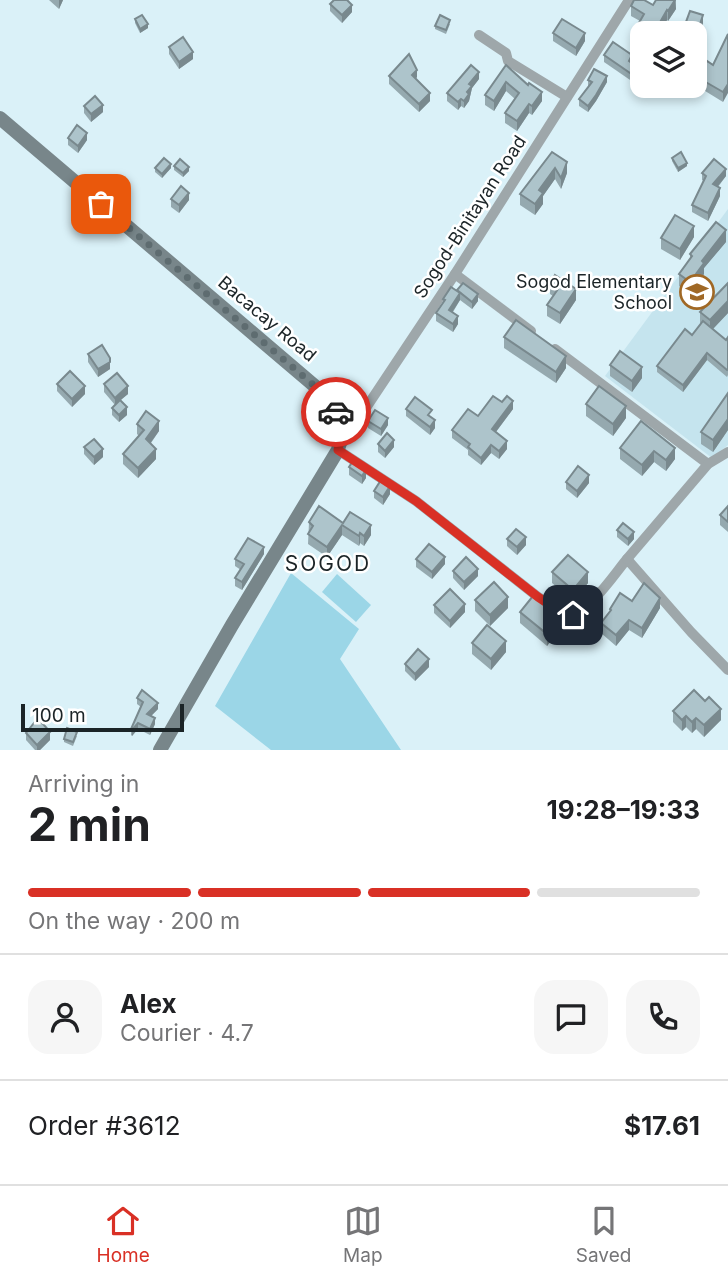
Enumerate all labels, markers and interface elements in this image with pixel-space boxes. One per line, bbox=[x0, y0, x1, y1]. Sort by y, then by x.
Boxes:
map controls bbox=[630, 21, 707, 98]
button: layers bbox=[630, 21, 707, 98]
street label: Sogod-Binitayan Road bbox=[409, 131, 530, 302]
pin bbox=[71, 174, 131, 234]
icon: bag bbox=[82, 185, 120, 223]
place label: Sogod Elementary School bbox=[516, 271, 672, 313]
street label: Bacacay Road bbox=[214, 272, 321, 366]
school or university icon: Sogod Elementary School bbox=[678, 273, 716, 311]
courier bbox=[301, 377, 371, 447]
icon: car bbox=[317, 393, 355, 431]
district label: SOGOD bbox=[285, 551, 371, 576]
pin bbox=[543, 585, 603, 645]
icon: home bbox=[554, 596, 592, 634]
scale bar bbox=[21, 701, 184, 733]
text: 100 m bbox=[32, 704, 86, 727]
text: Arriving in bbox=[28, 770, 139, 798]
text: 19:28–19:33 bbox=[547, 794, 700, 825]
text: 2 min bbox=[28, 796, 151, 852]
text: On the way · 200 m bbox=[28, 907, 240, 935]
button: person bbox=[28, 980, 102, 1054]
button: chat bbox=[534, 980, 608, 1054]
button: phone bbox=[626, 980, 700, 1054]
text: Alex bbox=[120, 988, 177, 1019]
text: Courier · 4.7 bbox=[120, 1019, 254, 1047]
text: Order #3612 bbox=[28, 1110, 181, 1141]
text: $17.61 bbox=[624, 1110, 700, 1141]
tab: Home bbox=[97, 1202, 150, 1267]
tab: Map bbox=[343, 1202, 383, 1267]
tab: Saved bbox=[576, 1202, 631, 1267]

